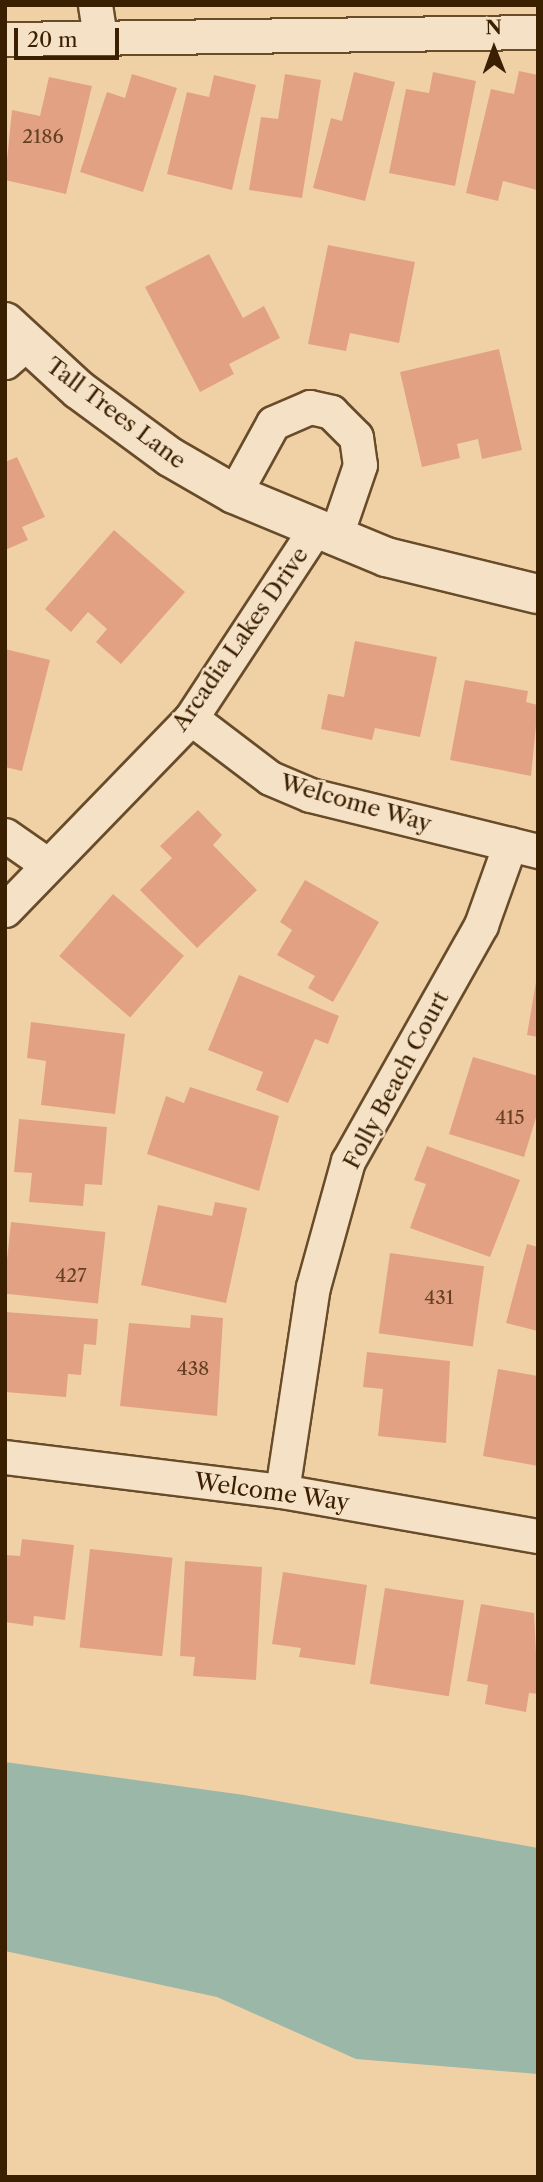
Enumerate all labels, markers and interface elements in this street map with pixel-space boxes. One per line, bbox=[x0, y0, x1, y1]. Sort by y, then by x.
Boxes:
scale bar bbox=[18, 14, 122, 58]
north arrow bbox=[459, 14, 529, 84]
text: N bbox=[485, 16, 502, 39]
text: 20 m bbox=[27, 27, 78, 52]
house number: 2186 bbox=[22, 126, 64, 148]
street label: Tall Trees Lane bbox=[40, 351, 192, 475]
street label: Arcadia Lakes Drive bbox=[166, 542, 314, 736]
street label: Welcome Way bbox=[277, 768, 435, 838]
street label: Folly Beach Court bbox=[337, 986, 455, 1174]
house number: 415 bbox=[495, 1107, 525, 1129]
house number: 427 bbox=[55, 1265, 87, 1287]
house number: 431 bbox=[424, 1287, 454, 1309]
house number: 438 bbox=[177, 1358, 209, 1380]
street label: Welcome Way bbox=[192, 1467, 352, 1517]

